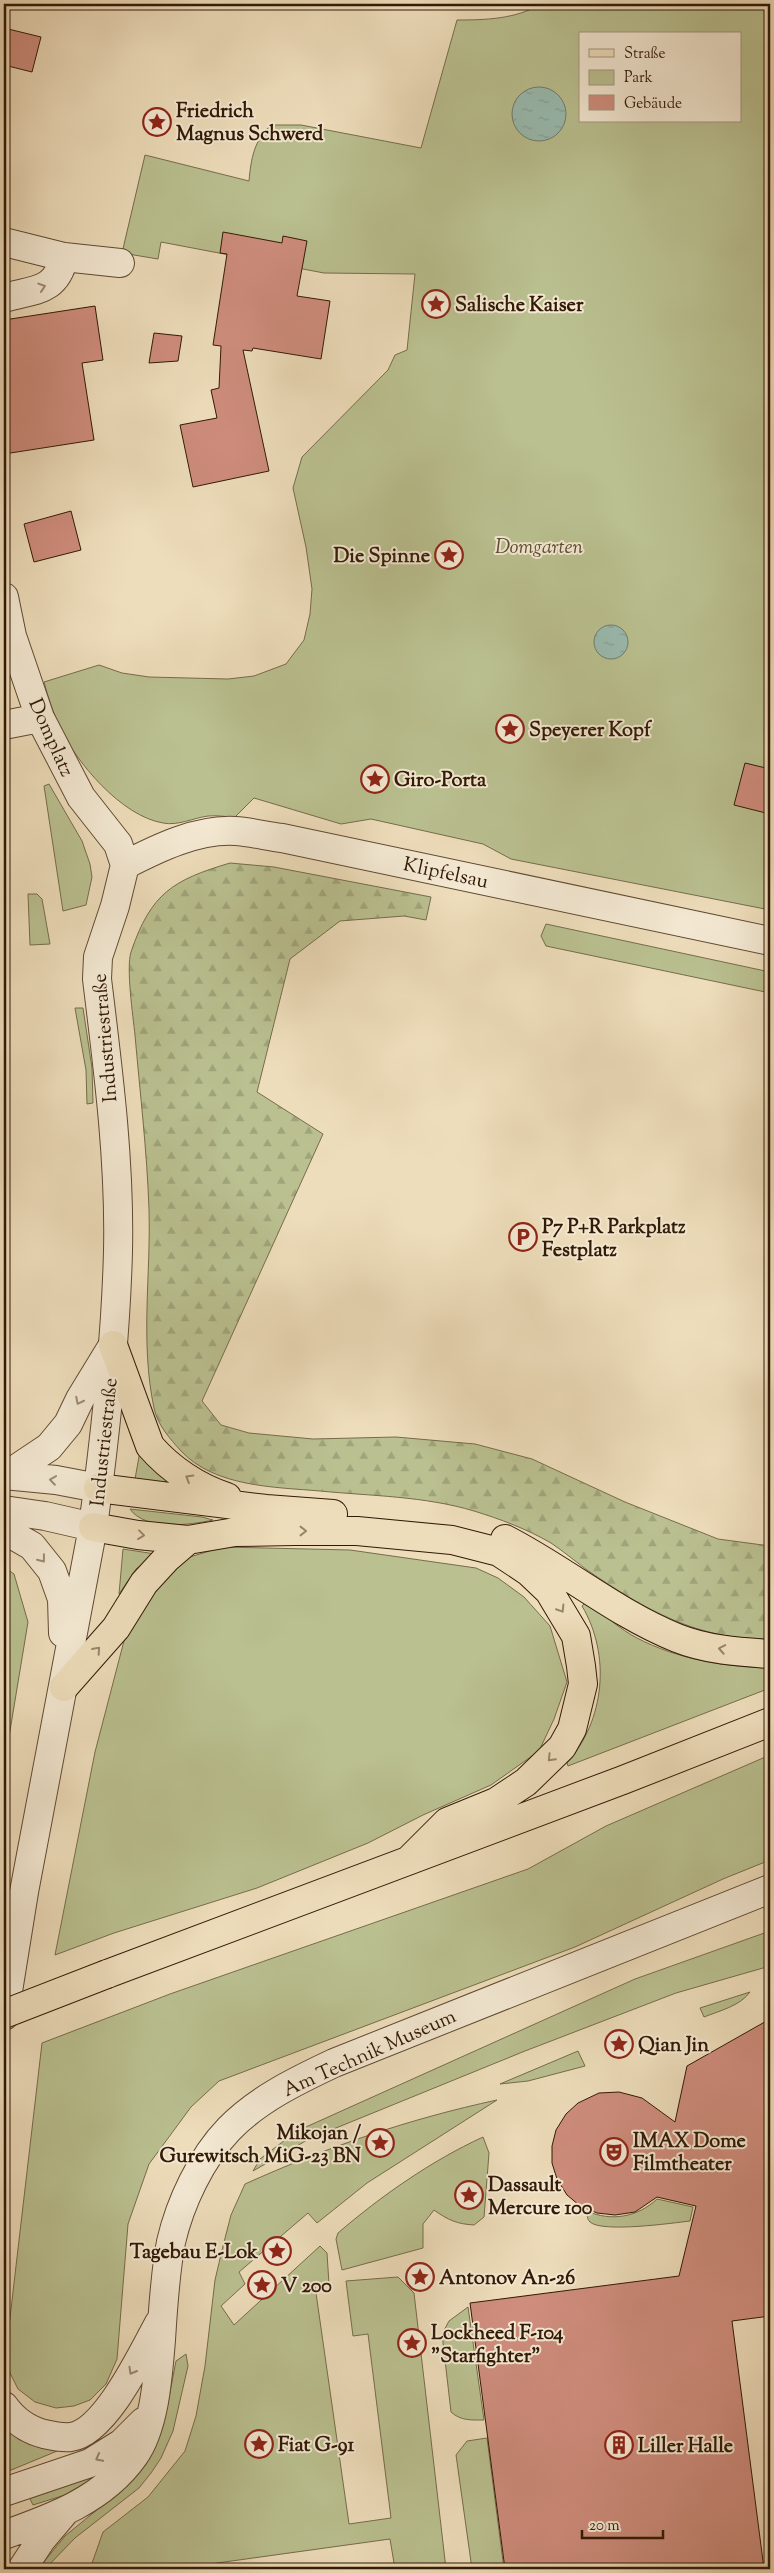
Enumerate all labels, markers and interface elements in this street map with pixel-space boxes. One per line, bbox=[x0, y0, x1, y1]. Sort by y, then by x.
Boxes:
legend bbox=[579, 32, 742, 122]
text: Straße bbox=[624, 44, 666, 65]
text: Park bbox=[624, 68, 653, 89]
text: Gebäude bbox=[624, 94, 682, 115]
place label: Friedrich Magnus Schwerd bbox=[176, 98, 324, 150]
place icon: Friedrich Magnus Schwerd bbox=[142, 107, 172, 137]
one-way arrow bbox=[37, 283, 46, 293]
place icon: Salische Kaiser bbox=[421, 289, 451, 319]
place label: Salische Kaiser bbox=[455, 292, 584, 321]
park label: Domgarten bbox=[495, 534, 584, 563]
place icon: Die Spinne bbox=[434, 540, 464, 570]
place label: Die Spinne bbox=[334, 543, 430, 572]
street label: Domplatz bbox=[20, 694, 80, 782]
place icon: Speyerer Kopf bbox=[495, 714, 525, 744]
place label: Speyerer Kopf bbox=[529, 717, 653, 746]
place icon: Giro-Porta bbox=[360, 764, 390, 794]
place label: Giro-Porta bbox=[394, 767, 487, 796]
street label: Klipfelsau bbox=[400, 851, 491, 898]
street label: Industriestraße bbox=[86, 972, 127, 1103]
place label: P7 P+R Parkplatz Festplatz bbox=[542, 1214, 686, 1266]
parking icon: P7 P+R Parkplatz Festplatz bbox=[508, 1222, 538, 1252]
street label: Industriestraße bbox=[84, 1377, 127, 1508]
one-way arrow bbox=[75, 1396, 85, 1405]
one-way arrow bbox=[48, 1475, 56, 1486]
one-way arrow bbox=[185, 1475, 194, 1485]
one-way arrow bbox=[300, 1526, 307, 1536]
one-way arrow bbox=[138, 1529, 146, 1540]
one-way arrow bbox=[36, 1553, 45, 1563]
one-way arrow bbox=[554, 1603, 564, 1612]
one-way arrow bbox=[717, 1645, 726, 1655]
one-way arrow bbox=[91, 1647, 100, 1656]
one-way arrow bbox=[548, 1752, 557, 1761]
street label: Am Technik Museum bbox=[279, 2003, 462, 2106]
place icon: Qian Jin bbox=[604, 2029, 634, 2059]
place label: Qian Jin bbox=[638, 2032, 709, 2061]
place label: Mikojan / Gurewitsch MiG-23 BN bbox=[160, 2120, 362, 2172]
place icon: Mikojan / Gurewitsch MiG-23 BN bbox=[365, 2128, 395, 2158]
place label: IMAX Dome Filmtheater bbox=[633, 2128, 746, 2180]
theatre icon: IMAX Dome Filmtheater bbox=[599, 2137, 629, 2167]
place label: Dassault Mercure 100 bbox=[488, 2172, 593, 2224]
place icon: Dassault Mercure 100 bbox=[454, 2180, 484, 2210]
place icon: Tagebau E-Lok bbox=[262, 2236, 292, 2266]
place label: Tagebau E-Lok bbox=[130, 2239, 258, 2268]
place icon: Antonov An-26 bbox=[405, 2262, 435, 2292]
place label: Antonov An-26 bbox=[439, 2265, 575, 2294]
place icon: V 200 bbox=[247, 2270, 277, 2300]
place label: V 200 bbox=[281, 2273, 332, 2302]
place label: Lockheed F-104 "Starfighter" bbox=[431, 2320, 563, 2372]
place icon: Lockheed F-104 "Starfighter" bbox=[397, 2328, 427, 2358]
one-way arrow bbox=[128, 2365, 138, 2374]
place icon: Fiat G-91 bbox=[244, 2429, 274, 2459]
building icon: Liller Halle bbox=[604, 2430, 634, 2460]
place label: Fiat G-91 bbox=[278, 2432, 354, 2461]
place label: Liller Halle bbox=[638, 2433, 733, 2462]
one-way arrow bbox=[96, 2452, 105, 2462]
scale bar bbox=[582, 2508, 663, 2540]
text: 20 m bbox=[589, 2516, 620, 2537]

